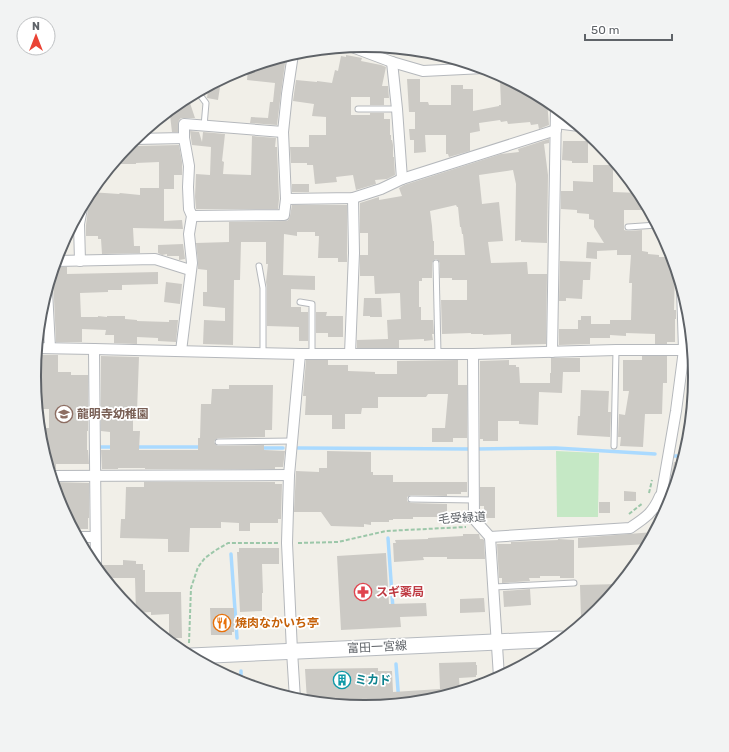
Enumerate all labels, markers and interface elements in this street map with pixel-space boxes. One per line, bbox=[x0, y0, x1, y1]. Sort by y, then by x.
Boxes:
north arrow bbox=[16, 16, 56, 56]
scale bar bbox=[585, 16, 672, 42]
text: N bbox=[32, 20, 40, 33]
text: 50 m bbox=[591, 23, 619, 37]
school or university icon: 龍明寺幼稚園 bbox=[54, 404, 74, 424]
place label: 龍明寺幼稚園 bbox=[77, 407, 149, 421]
street label: 毛受緑道 bbox=[438, 510, 486, 526]
pharmacy icon: スギ薬局 bbox=[353, 582, 373, 602]
place label: スギ薬局 bbox=[376, 585, 424, 599]
restaurant icon: 焼肉なかいち亭 bbox=[212, 613, 232, 633]
place label: 焼肉なかいち亭 bbox=[235, 616, 319, 630]
street label: 富田一宮線 bbox=[347, 638, 407, 656]
building icon: ミカド bbox=[332, 670, 352, 690]
place label: ミカド bbox=[355, 673, 391, 687]

